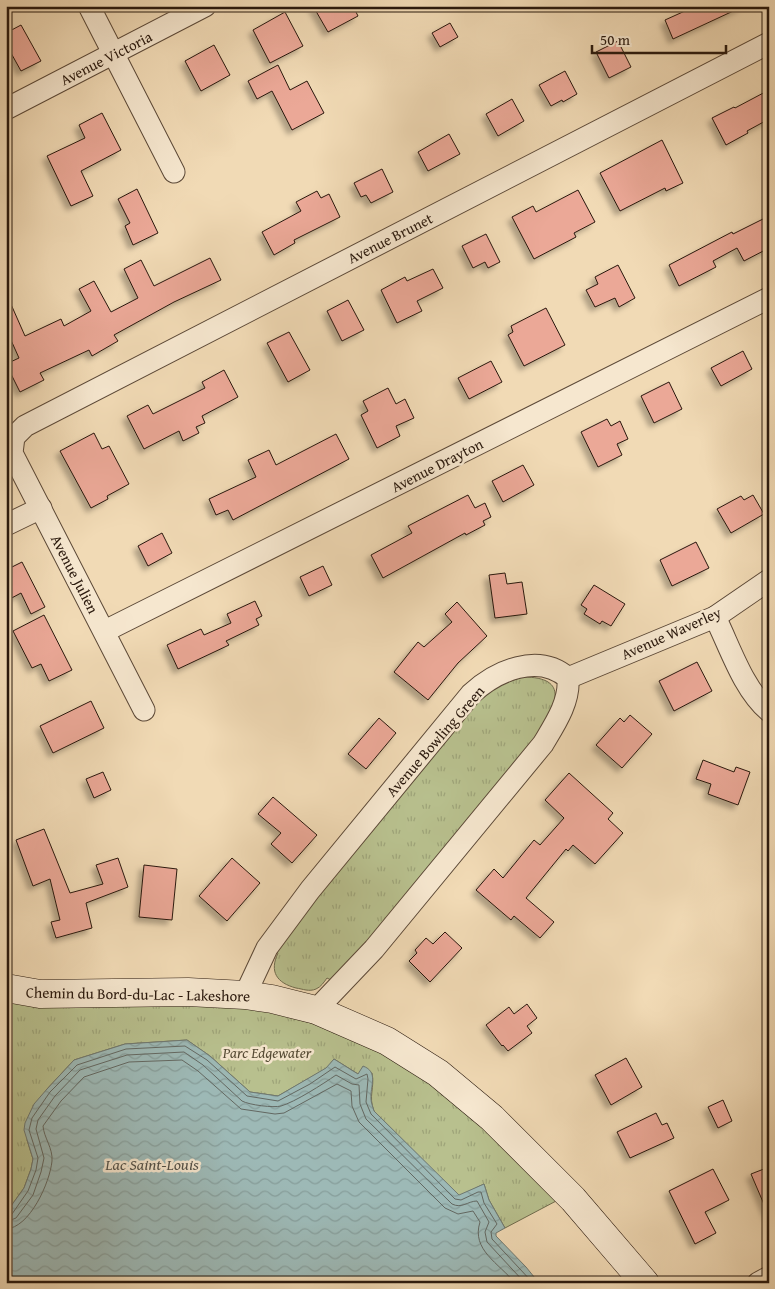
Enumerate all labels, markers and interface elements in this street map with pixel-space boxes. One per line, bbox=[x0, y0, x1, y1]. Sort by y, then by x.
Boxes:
scale bar bbox=[592, 22, 726, 54]
street label: Avenue Victoria bbox=[56, 26, 156, 90]
text: 50 m bbox=[600, 29, 631, 50]
street label: Avenue Brunet bbox=[344, 207, 437, 268]
street label: Avenue Drayton bbox=[387, 433, 487, 497]
street label: Avenue Julien bbox=[46, 531, 104, 618]
street label: Avenue Waverley bbox=[618, 601, 725, 664]
street label: Avenue Bowling Green bbox=[381, 681, 490, 801]
street label: Chemin du Bord-du-Lac - Lakeshore bbox=[26, 982, 250, 1006]
park label: Parc Edgewater bbox=[222, 1042, 312, 1063]
water label: Lac Saint-Louis bbox=[104, 1152, 199, 1176]

